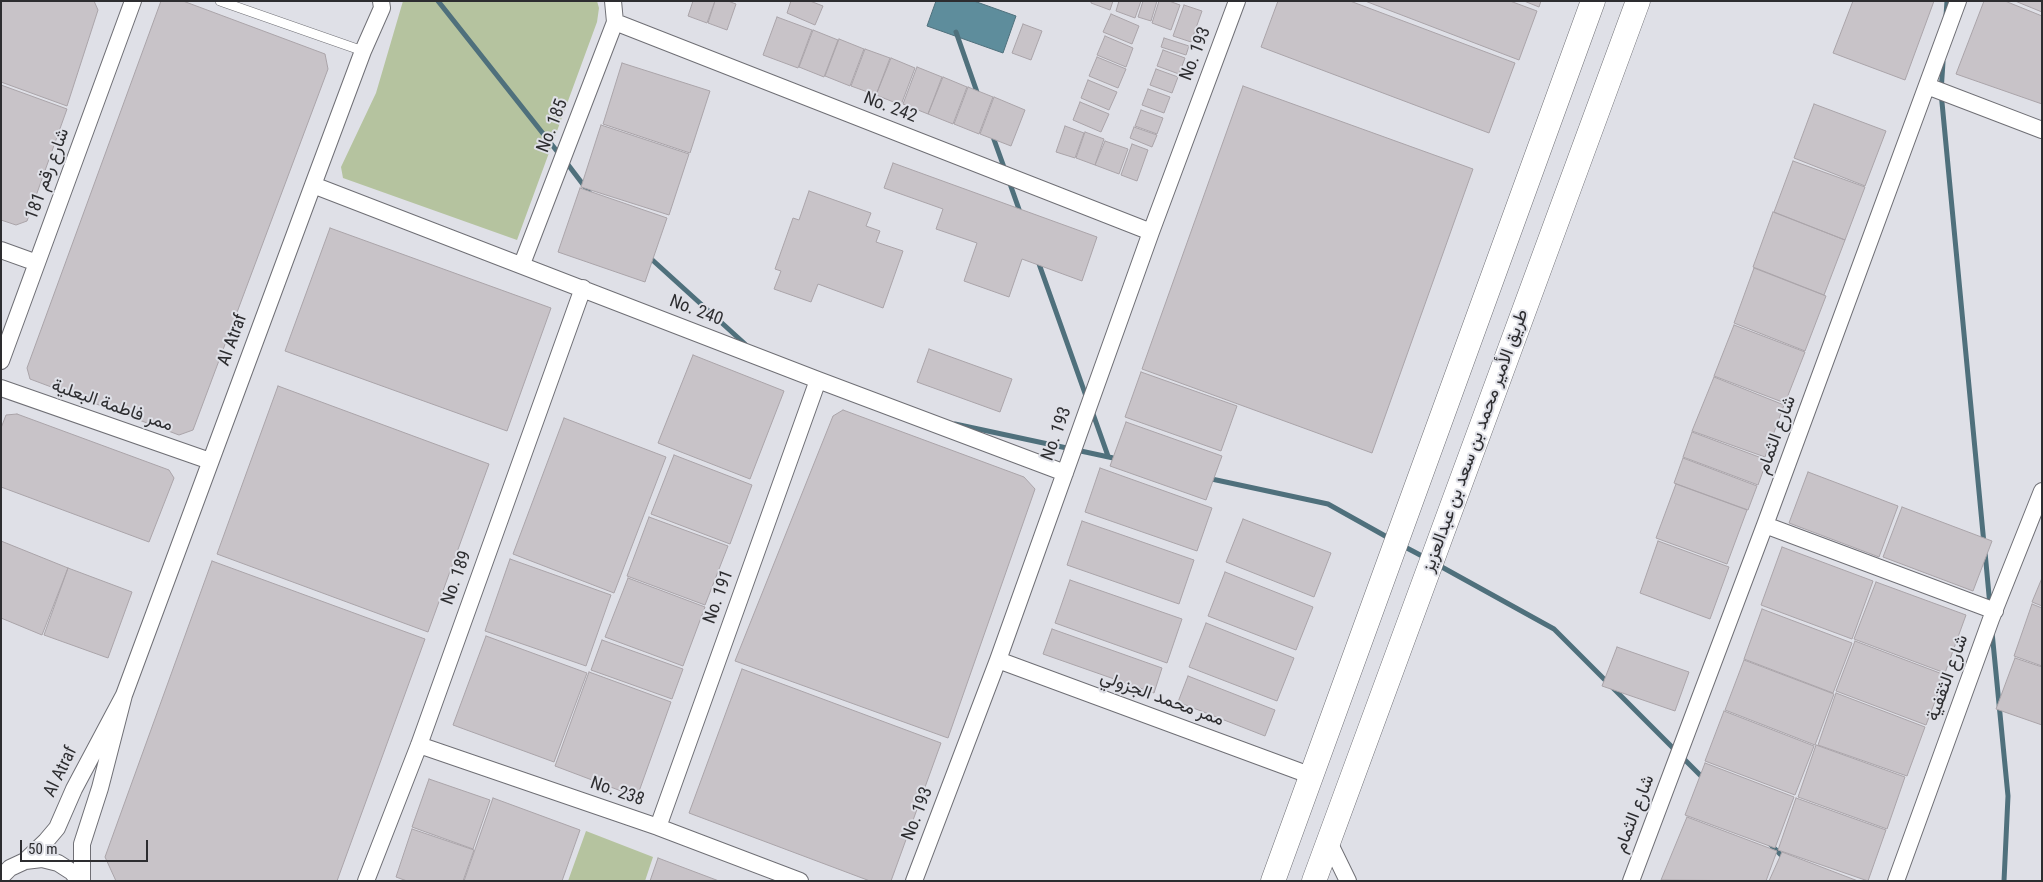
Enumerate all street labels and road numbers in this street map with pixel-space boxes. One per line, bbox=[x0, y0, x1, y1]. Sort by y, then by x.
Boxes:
street label: No. 193 bbox=[1176, 24, 1216, 84]
street label: No. 242 bbox=[860, 88, 920, 128]
street label: No. 185 bbox=[533, 96, 573, 156]
street label: شارع رقم 181 bbox=[21, 125, 75, 223]
street label: No. 240 bbox=[666, 291, 726, 331]
street label: طريق الأمير محمد بن سعد بن عبدالعزيز bbox=[1418, 306, 1534, 576]
street label: Al Atraf bbox=[214, 311, 252, 369]
street label: ممر فاطمة البعلية bbox=[48, 375, 176, 437]
street label: شارع الثمام bbox=[1753, 393, 1801, 477]
street label: No. 193 bbox=[1037, 404, 1077, 464]
street label: No. 189 bbox=[437, 548, 477, 608]
street label: No. 191 bbox=[699, 567, 739, 627]
street label: شارع الثقفية bbox=[1922, 632, 1974, 724]
street label: ممر محمد الجزولي bbox=[1097, 667, 1227, 731]
street label: Al Atraf bbox=[40, 743, 82, 801]
street label: شارع الثمام bbox=[1610, 772, 1660, 856]
street label: No. 238 bbox=[587, 773, 647, 811]
street label: No. 193 bbox=[898, 784, 938, 844]

